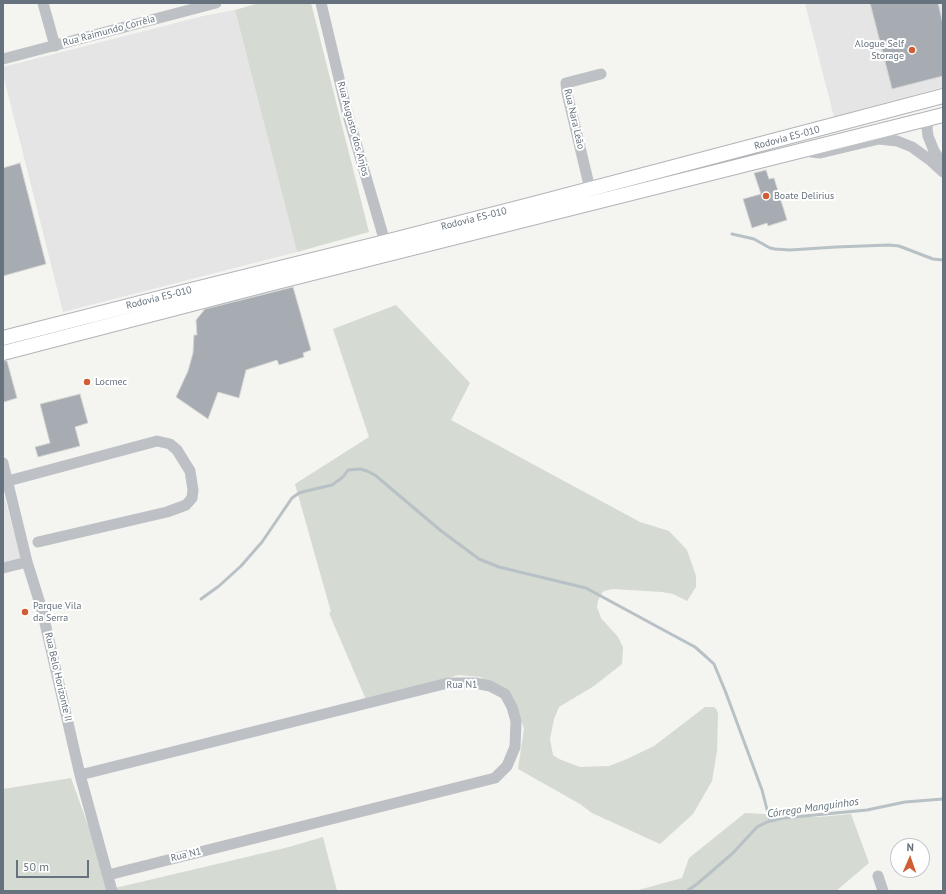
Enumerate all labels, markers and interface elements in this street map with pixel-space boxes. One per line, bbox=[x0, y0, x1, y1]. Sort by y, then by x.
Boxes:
street label: Rua Raimundo Corrêia bbox=[62, 13, 156, 49]
place label: Alogue Self Storage bbox=[855, 38, 904, 62]
marker: Alogue Self Storage bbox=[907, 45, 917, 55]
street label: Rua Augusto dos Anjos bbox=[335, 80, 371, 178]
street label: Rua Nara Leão bbox=[561, 88, 587, 150]
street label: Rodovia ES-010 bbox=[753, 124, 821, 152]
place label: Boate Delirius bbox=[774, 190, 834, 202]
marker: Boate Delirius bbox=[761, 191, 771, 201]
street label: Rodovia ES-010 bbox=[440, 205, 508, 233]
street label: Rodovia ES-010 bbox=[125, 284, 193, 312]
place label: Locmec bbox=[95, 376, 127, 388]
marker: Locmec bbox=[82, 377, 92, 387]
place label: Parque Vila da Serra bbox=[33, 600, 81, 624]
marker: Parque Vila da Serra bbox=[20, 607, 30, 617]
street label: Rua Belo Horizonte II bbox=[42, 631, 74, 723]
street label: Rua N1 bbox=[446, 679, 478, 691]
water label: Córrego Manguinhos bbox=[766, 795, 860, 821]
north arrow bbox=[890, 838, 930, 878]
text: N bbox=[907, 840, 914, 854]
street label: Rua N1 bbox=[169, 845, 203, 865]
scale bar bbox=[18, 852, 91, 878]
text: 50 m bbox=[23, 859, 49, 874]

